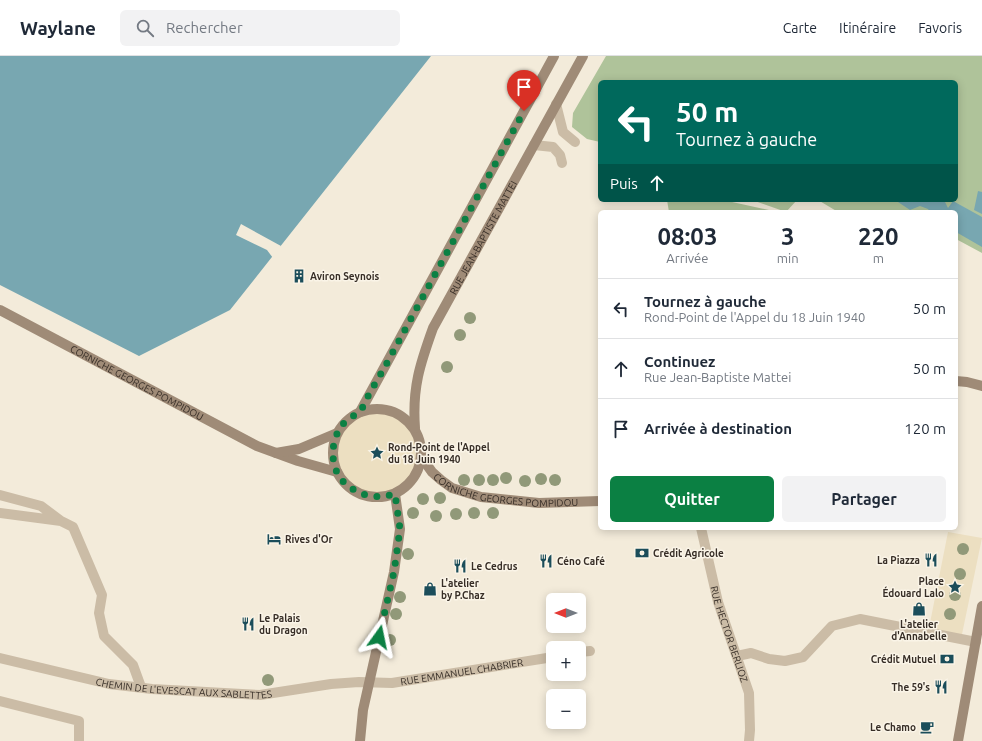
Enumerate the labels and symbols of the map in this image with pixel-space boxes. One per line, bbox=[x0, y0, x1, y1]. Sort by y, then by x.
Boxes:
pin bbox=[507, 70, 541, 111]
street label: RUE JEAN-BAPTISTE MATTEI bbox=[447, 179, 519, 296]
building icon: Aviron Seynois bbox=[291, 268, 307, 284]
place label: Aviron Seynois bbox=[310, 271, 380, 282]
street label: CORNICHE GEORGES POMPIDOU bbox=[68, 343, 206, 422]
place label: Rond-Point de l'Appel du 18 Juin 1940 bbox=[388, 442, 490, 465]
place icon: Rond-Point de l'Appel du 18 Juin 1940 bbox=[369, 445, 385, 461]
street label: CORNICHE GEORGES POMPIDOU bbox=[431, 471, 578, 509]
hotel icon: Rives d'Or bbox=[266, 531, 282, 547]
place label: Rives d'Or bbox=[285, 534, 334, 545]
bank icon: Crédit Agricole bbox=[634, 545, 650, 561]
place label: Crédit Agricole bbox=[653, 548, 724, 559]
restaurant icon: La Piazza bbox=[923, 552, 939, 568]
restaurant icon: Céno Café bbox=[538, 553, 554, 569]
place label: La Piazza bbox=[877, 555, 920, 566]
place label: Céno Café bbox=[557, 556, 605, 567]
restaurant icon: Le Cedrus bbox=[452, 558, 468, 574]
place label: Le Cedrus bbox=[471, 561, 518, 572]
place label: Place Édouard Lalo bbox=[882, 576, 944, 599]
place label: L'atelier by P.Chaz bbox=[441, 578, 485, 601]
place icon: Place Édouard Lalo bbox=[947, 579, 963, 595]
shop icon: L'atelier by P.Chaz bbox=[422, 581, 438, 597]
street label: RUE HECTOR BERLIOZ bbox=[709, 585, 751, 684]
north arrow bbox=[546, 593, 586, 633]
shop icon: L'atelier d'Annabelle bbox=[911, 601, 927, 617]
place label: Le Palais du Dragon bbox=[259, 613, 308, 636]
restaurant icon: Le Palais du Dragon bbox=[240, 616, 256, 632]
position arrow bbox=[358, 616, 400, 658]
place label: L'atelier d'Annabelle bbox=[891, 619, 947, 642]
bank icon: Crédit Mutuel bbox=[939, 651, 955, 667]
place label: Crédit Mutuel bbox=[871, 654, 936, 665]
street label: RUE EMMANUEL CHABRIER bbox=[399, 656, 524, 687]
street label: CHEMIN DE L'EVESCAT AUX SABLETTES bbox=[95, 676, 273, 701]
restaurant icon: The 59's bbox=[933, 679, 949, 695]
place label: The 59's bbox=[892, 682, 930, 693]
cafe icon: Le Chamo bbox=[919, 719, 935, 735]
place label: Le Chamo bbox=[870, 722, 916, 733]

